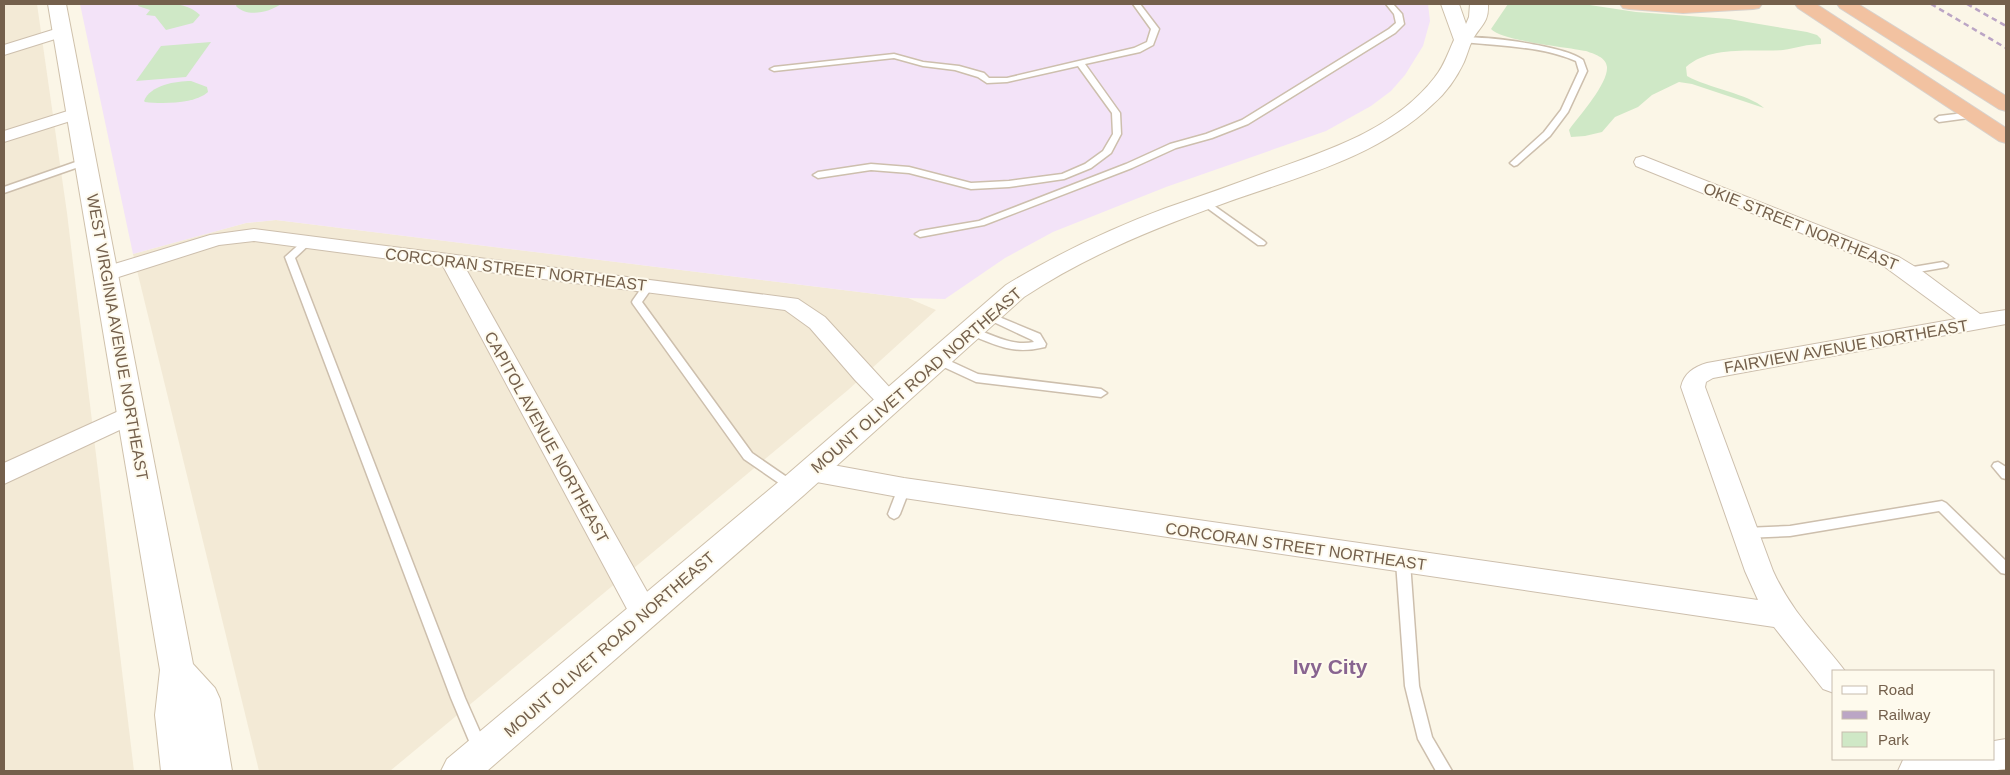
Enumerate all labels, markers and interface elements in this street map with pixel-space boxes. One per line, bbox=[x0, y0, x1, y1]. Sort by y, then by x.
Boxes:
street label: OKIE STREET NORTHEAST bbox=[1701, 180, 1901, 273]
street label: WEST VIRGINIA AVENUE NORTHEAST bbox=[84, 192, 151, 482]
street label: CORCORAN STREET NORTHEAST bbox=[384, 245, 648, 294]
street label: MOUNT OLIVET ROAD NORTHEAST bbox=[808, 284, 1025, 476]
street label: FAIRVIEW AVENUE NORTHEAST bbox=[1723, 317, 1969, 376]
street label: CAPITOL AVENUE NORTHEAST bbox=[481, 329, 612, 546]
street label: CORCORAN STREET NORTHEAST bbox=[1164, 520, 1428, 573]
street label: MOUNT OLIVET ROAD NORTHEAST bbox=[501, 548, 718, 740]
district label: Ivy City bbox=[1293, 655, 1368, 678]
legend bbox=[1832, 670, 1995, 760]
text: Road bbox=[1878, 681, 1914, 698]
text: Railway bbox=[1878, 706, 1931, 723]
text: Park bbox=[1878, 731, 1909, 748]

